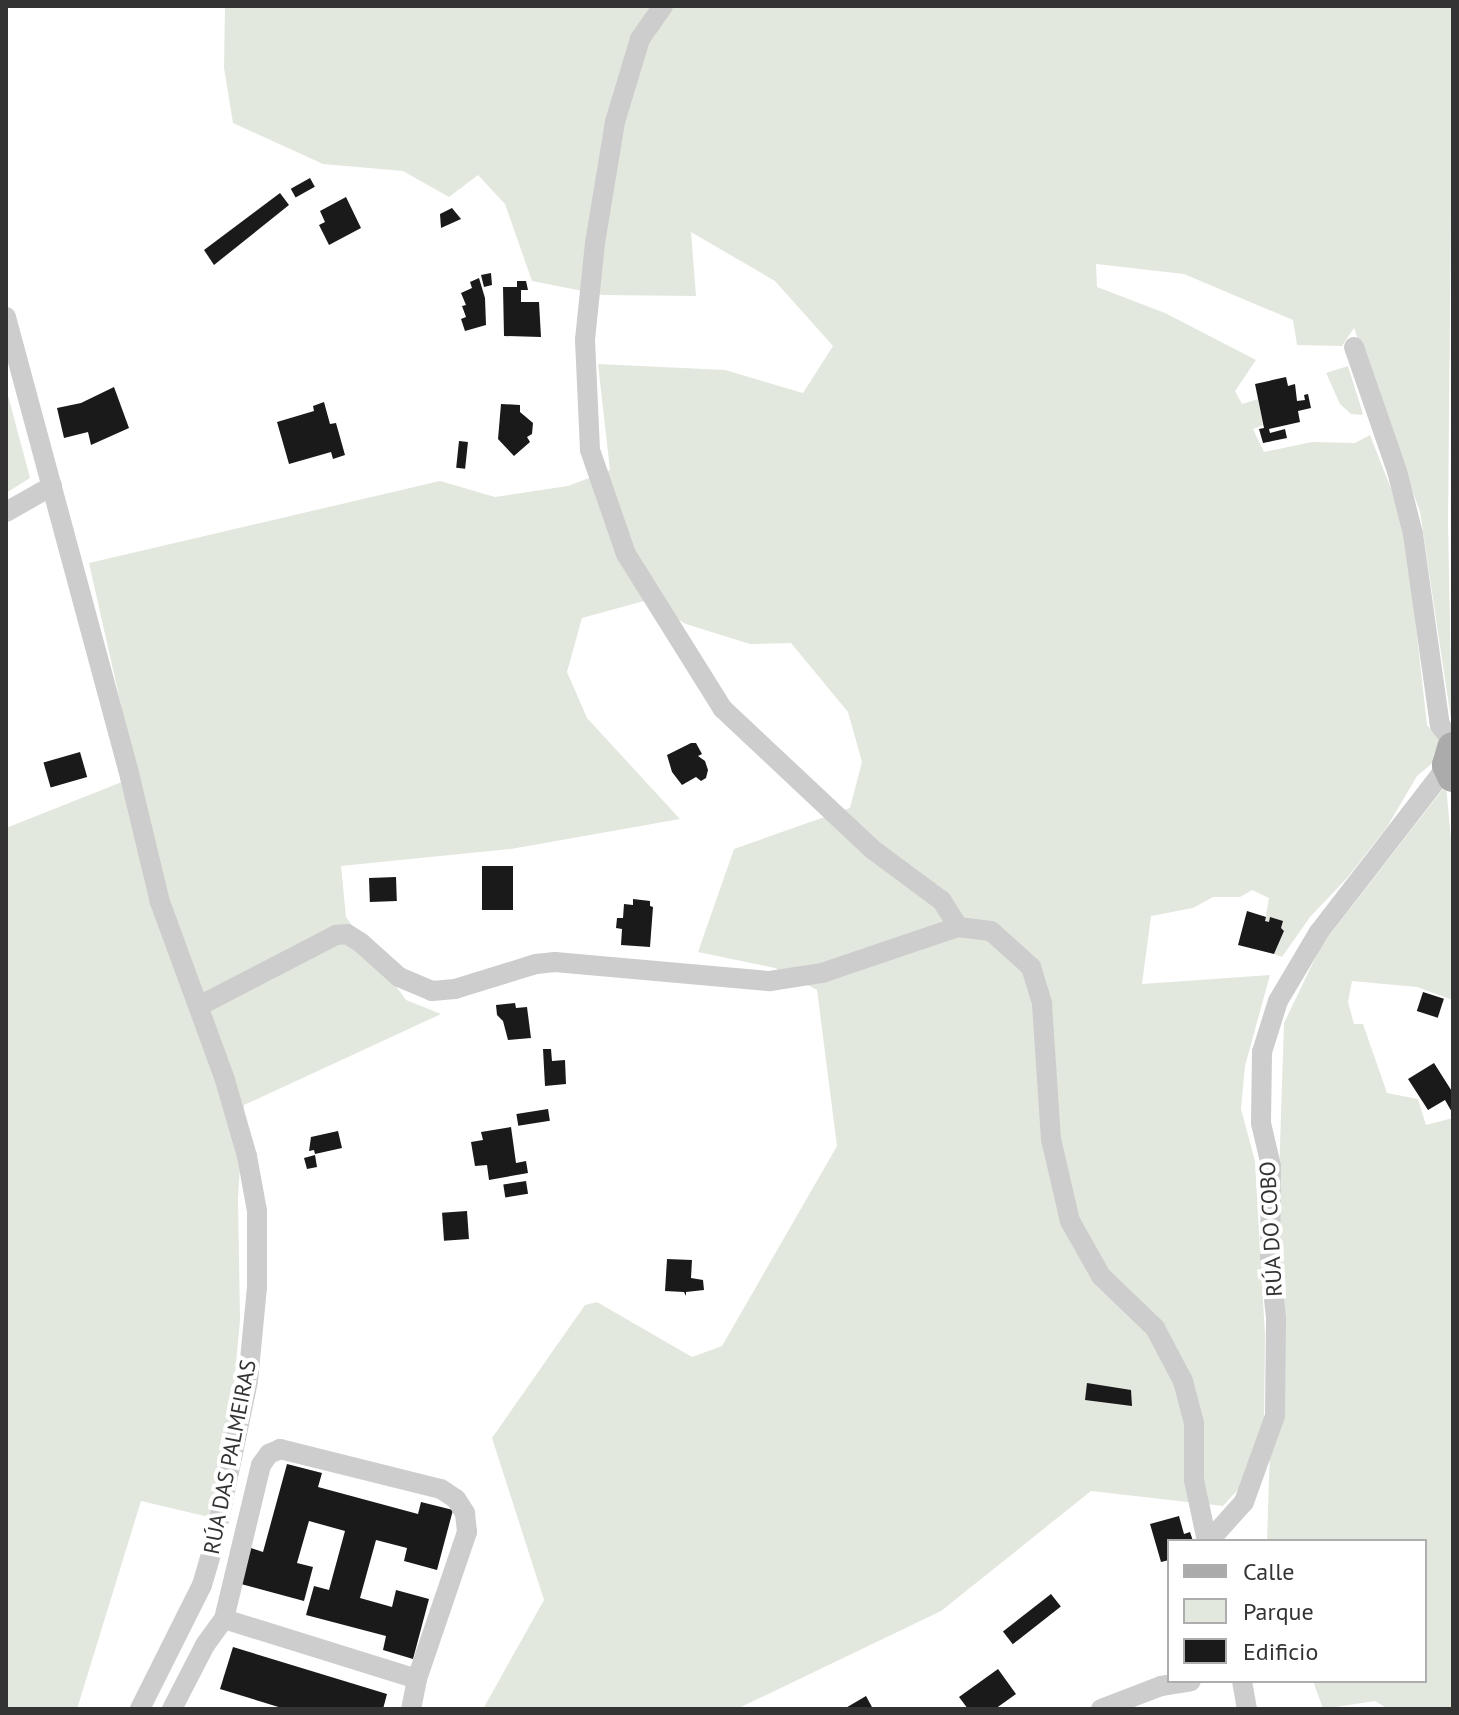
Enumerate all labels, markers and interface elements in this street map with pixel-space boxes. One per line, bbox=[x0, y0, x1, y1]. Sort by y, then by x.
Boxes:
street label: RÚA DO COBO bbox=[1254, 1160, 1288, 1298]
street label: RÚA DAS PALMEIRAS bbox=[198, 1357, 262, 1557]
legend bbox=[1167, 1539, 1427, 1683]
text: Calle bbox=[1243, 1556, 1294, 1587]
text: Parque bbox=[1243, 1596, 1314, 1627]
text: Edificio bbox=[1243, 1636, 1318, 1667]

